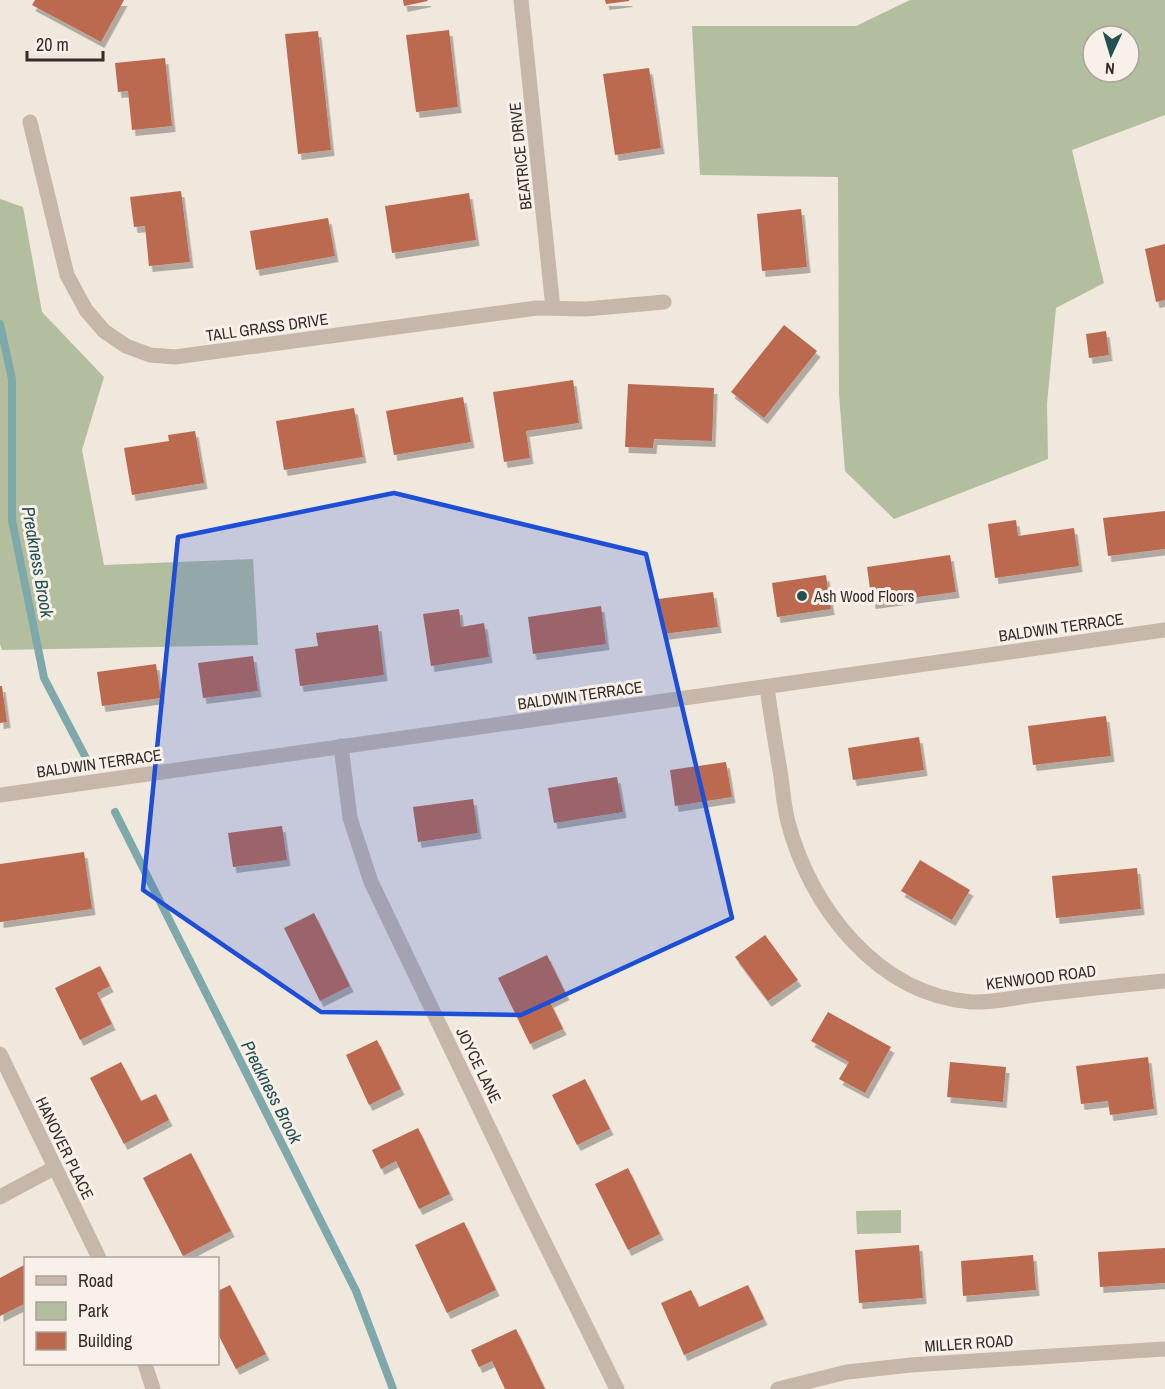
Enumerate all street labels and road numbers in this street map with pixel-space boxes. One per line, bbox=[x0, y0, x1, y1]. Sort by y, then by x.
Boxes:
street label: BEATRICE DRIVE bbox=[503, 101, 537, 211]
street label: TALL GRASS DRIVE bbox=[204, 308, 330, 346]
street label: BALDWIN TERRACE bbox=[997, 607, 1125, 647]
street label: BALDWIN TERRACE bbox=[516, 675, 644, 715]
street label: BALDWIN TERRACE bbox=[35, 743, 163, 783]
street label: KENWOOD ROAD bbox=[985, 959, 1097, 995]
street label: JOYCE LANE bbox=[451, 1023, 507, 1107]
street label: HANOVER PLACE bbox=[31, 1093, 99, 1203]
street label: MILLER ROAD bbox=[924, 1329, 1014, 1357]

